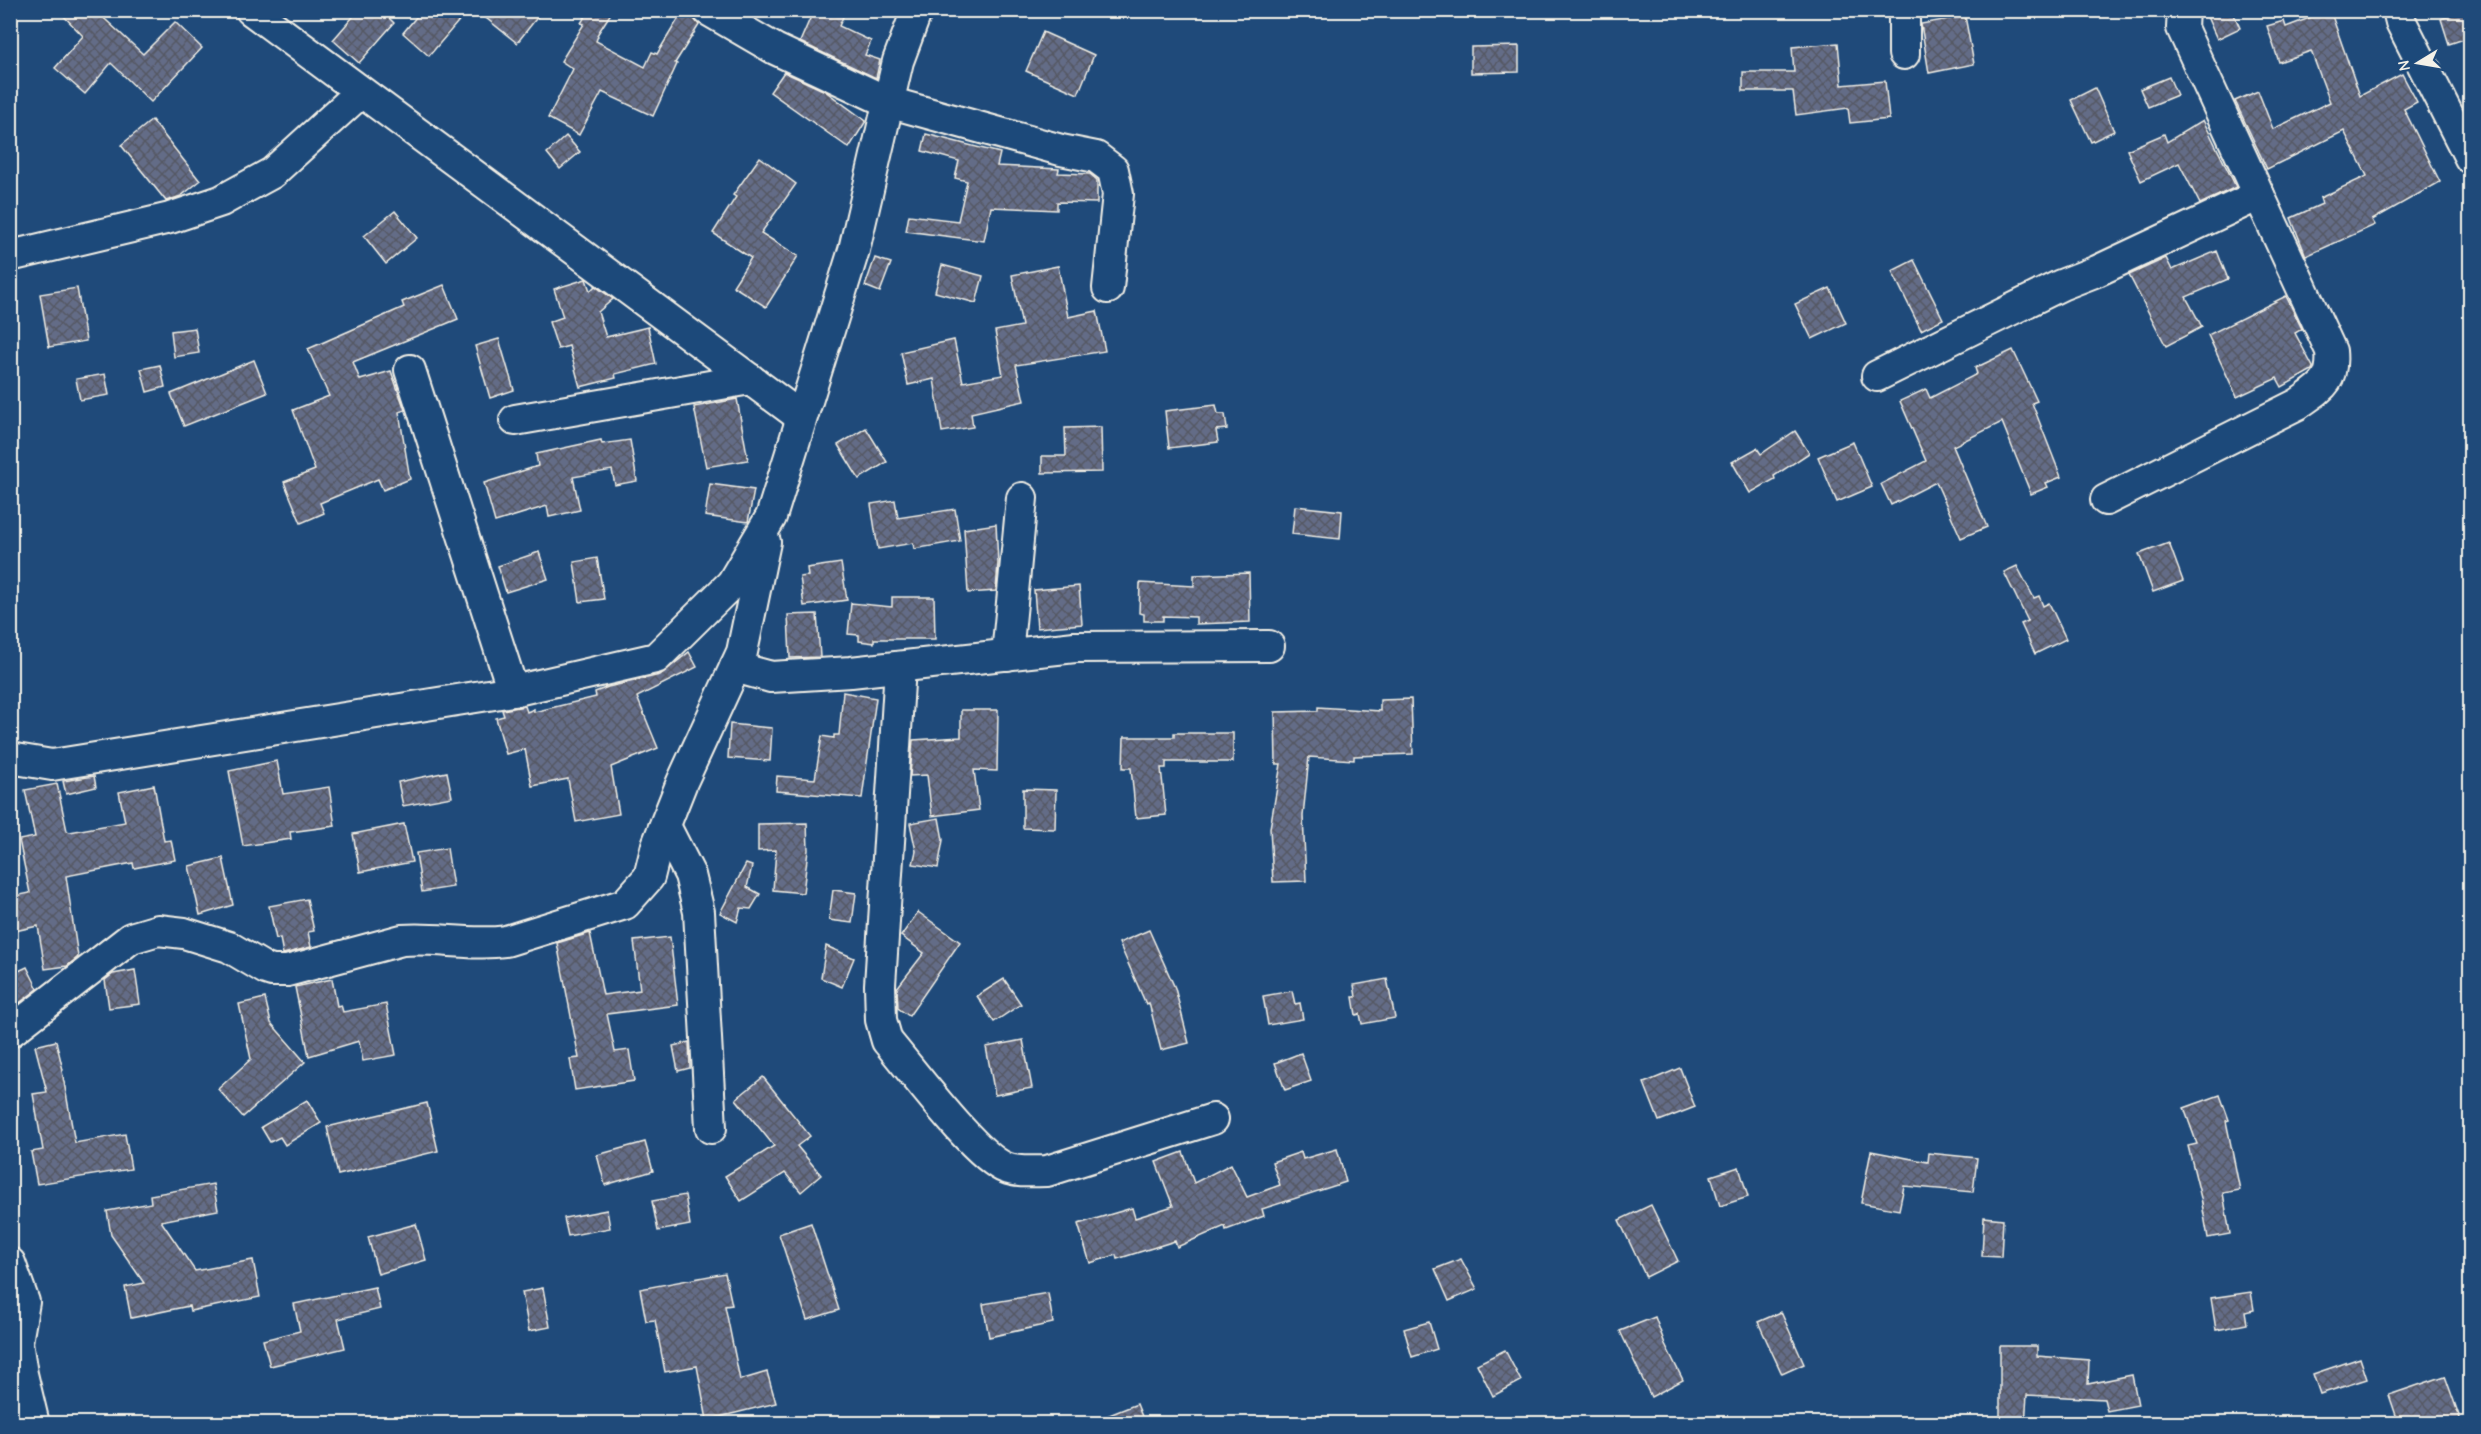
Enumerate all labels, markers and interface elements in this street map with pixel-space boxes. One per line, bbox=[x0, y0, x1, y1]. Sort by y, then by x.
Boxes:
north arrow bbox=[2388, 33, 2448, 93]
text: N bbox=[2394, 59, 2414, 73]

